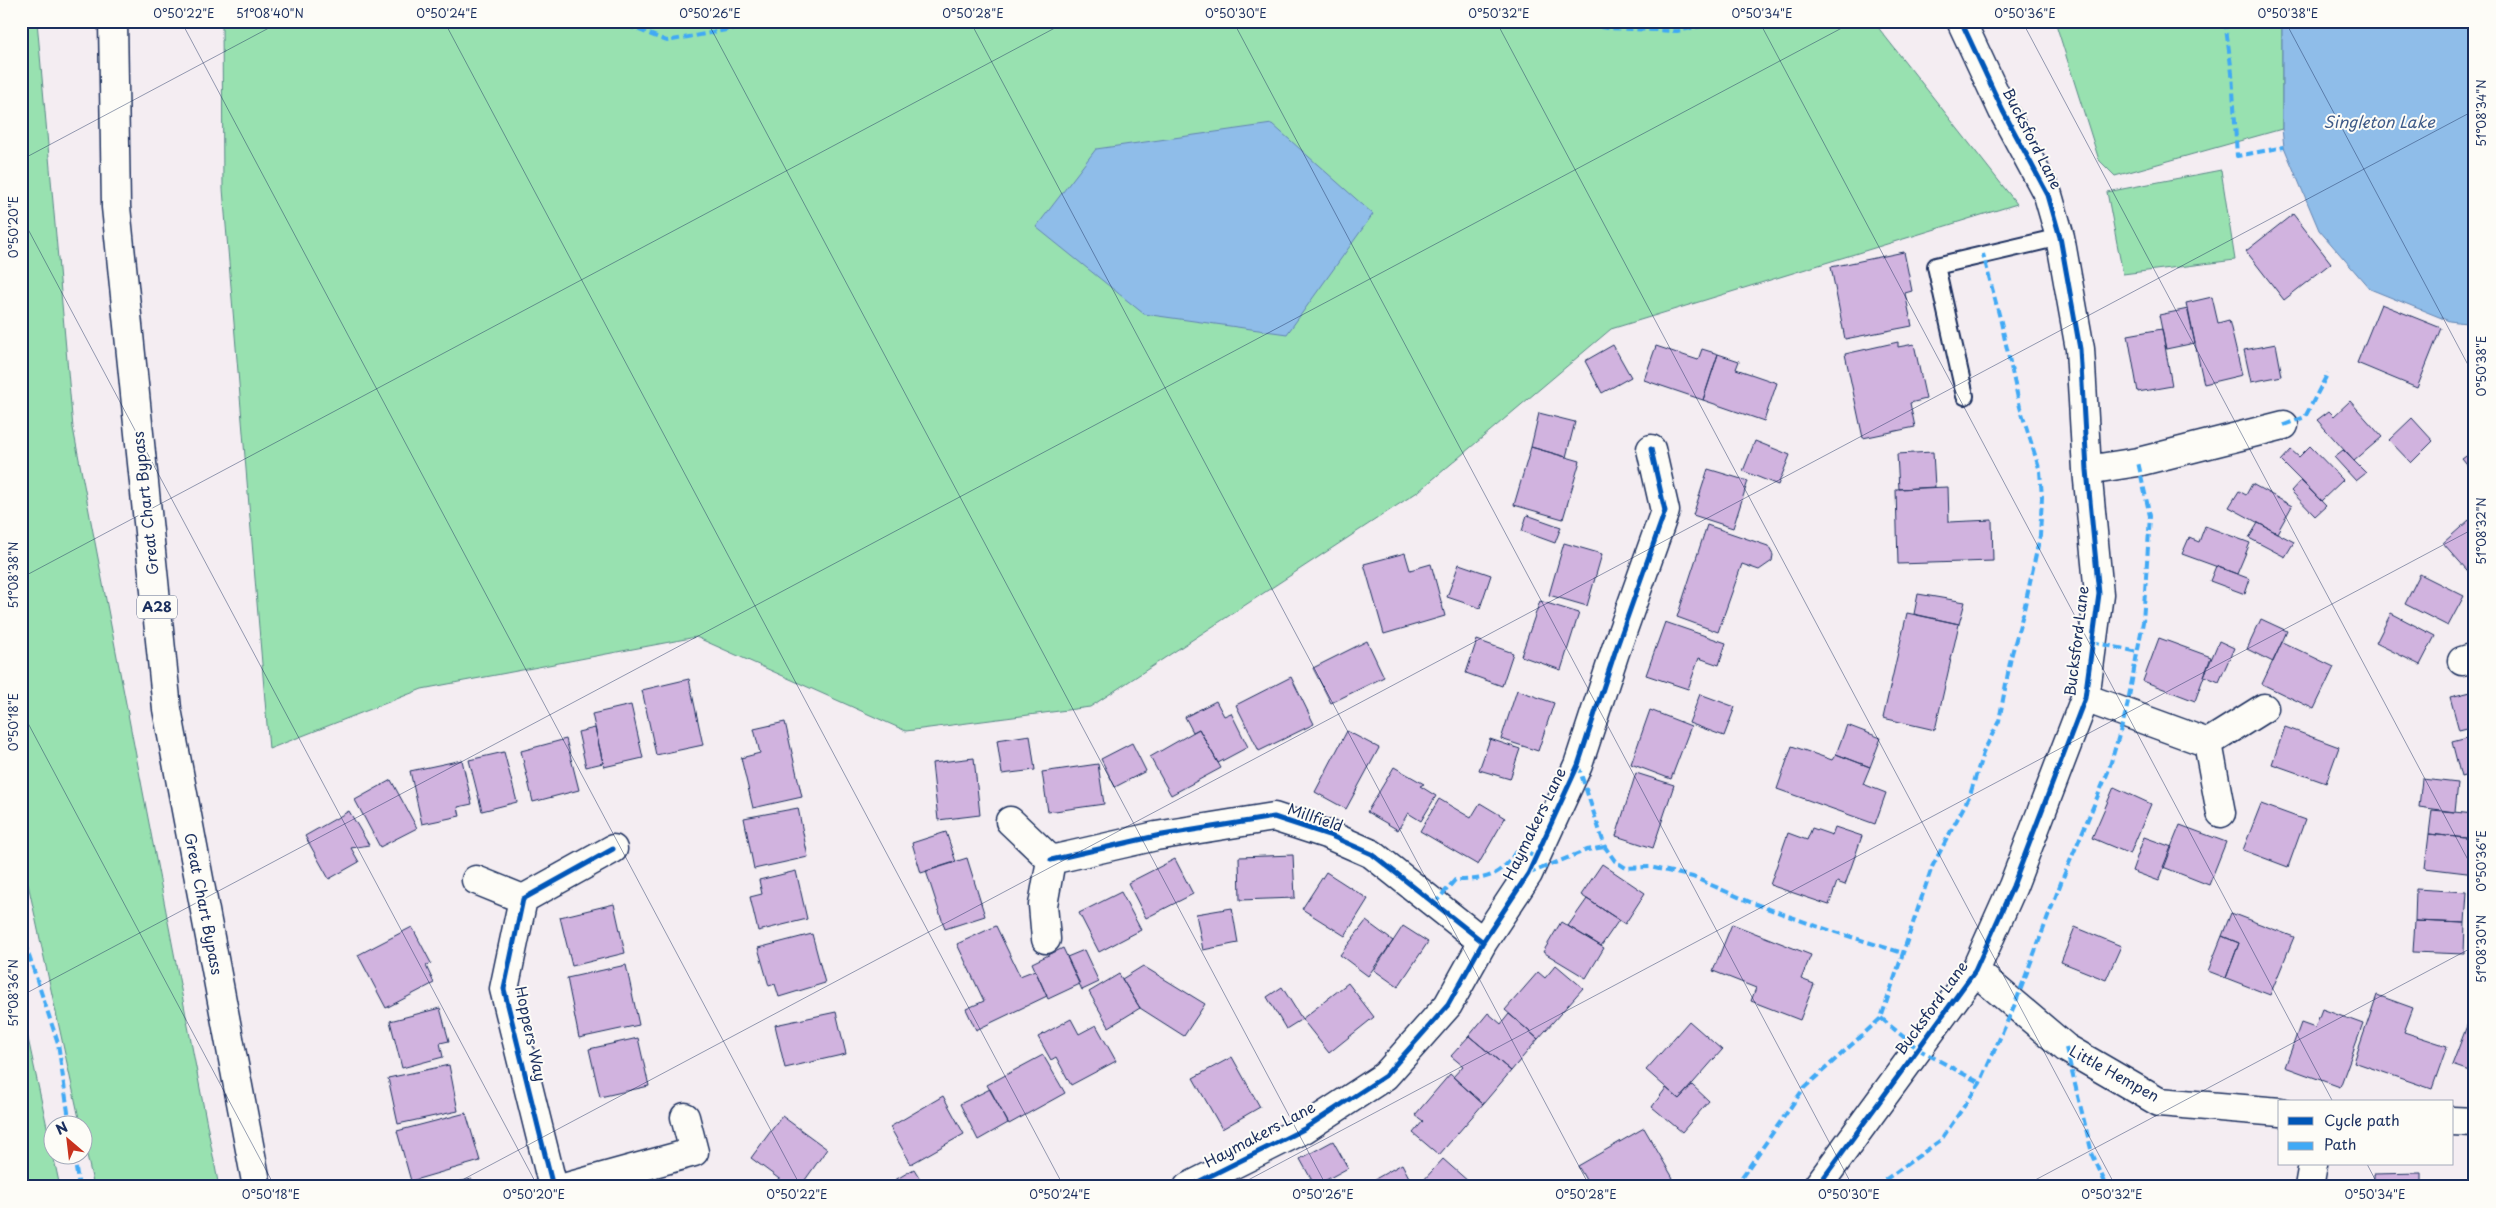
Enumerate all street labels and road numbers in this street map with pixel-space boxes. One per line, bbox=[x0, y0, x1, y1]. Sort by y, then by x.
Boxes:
street label: Bucksford Lane bbox=[1998, 84, 2069, 193]
street label: Great Chart Bypass bbox=[126, 430, 163, 576]
street label: Bucksford Lane bbox=[2057, 584, 2094, 697]
road number: A28 bbox=[137, 596, 177, 618]
street label: Haymakers Lane bbox=[1496, 763, 1571, 884]
street label: Millfield bbox=[1285, 796, 1346, 837]
street label: Great Chart Bypass bbox=[179, 831, 230, 977]
street label: Bucksford Lane bbox=[1889, 955, 1973, 1059]
street label: Hoppers Way bbox=[510, 984, 553, 1084]
street label: Little Hempen bbox=[2066, 1039, 2164, 1107]
street label: Haymakers Lane bbox=[1200, 1095, 1319, 1173]

